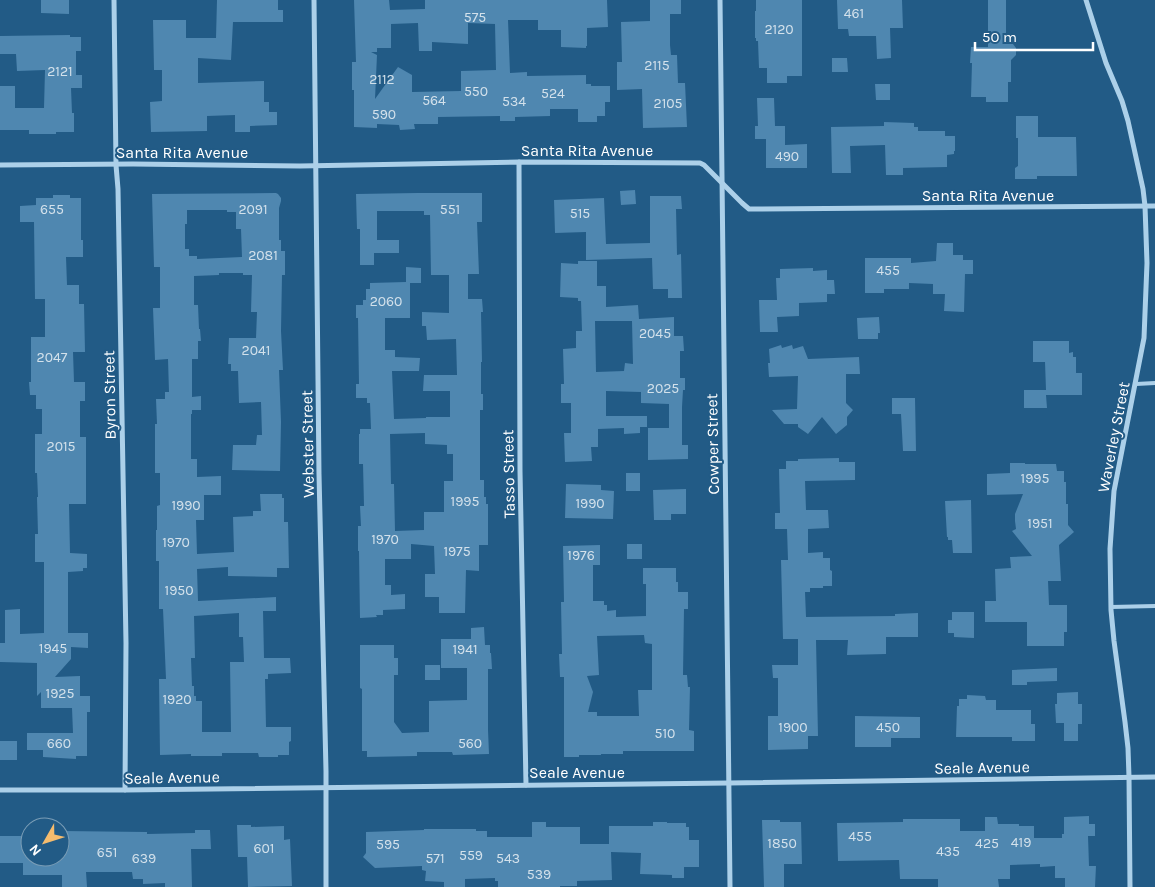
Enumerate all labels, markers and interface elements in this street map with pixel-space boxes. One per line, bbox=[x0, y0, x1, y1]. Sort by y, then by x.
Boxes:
house number: 461 bbox=[844, 5, 864, 22]
house number: 575 bbox=[464, 9, 486, 26]
scale bar bbox=[975, 20, 1092, 52]
house number: 2120 bbox=[764, 21, 794, 38]
text: 50 m bbox=[982, 28, 1017, 46]
house number: 2115 bbox=[644, 57, 670, 74]
house number: 2121 bbox=[47, 63, 73, 80]
house number: 2112 bbox=[369, 71, 395, 88]
house number: 550 bbox=[464, 83, 488, 100]
house number: 524 bbox=[541, 85, 565, 102]
house number: 564 bbox=[422, 92, 446, 109]
house number: 534 bbox=[502, 93, 526, 110]
house number: 2105 bbox=[654, 95, 683, 112]
house number: 590 bbox=[372, 106, 396, 123]
street label: Santa Rita Avenue bbox=[521, 141, 653, 160]
street label: Santa Rita Avenue bbox=[116, 143, 248, 162]
house number: 490 bbox=[775, 148, 799, 165]
street label: Santa Rita Avenue bbox=[922, 186, 1054, 205]
house number: 655 bbox=[40, 201, 64, 218]
house number: 2091 bbox=[238, 201, 268, 218]
house number: 551 bbox=[440, 201, 460, 218]
house number: 515 bbox=[570, 205, 590, 222]
house number: 2081 bbox=[248, 247, 278, 264]
house number: 455 bbox=[876, 262, 900, 279]
house number: 2060 bbox=[370, 293, 402, 310]
house number: 2045 bbox=[639, 325, 671, 342]
house number: 2041 bbox=[242, 342, 270, 359]
house number: 2047 bbox=[37, 349, 68, 366]
street label: Byron Street bbox=[99, 350, 120, 440]
house number: 2025 bbox=[647, 380, 679, 397]
street label: Waverley Street bbox=[1093, 380, 1134, 494]
street label: Webster Street bbox=[297, 390, 318, 498]
street label: Cowper Street bbox=[702, 393, 723, 495]
street label: Tasso Street bbox=[498, 429, 519, 519]
house number: 2015 bbox=[47, 438, 76, 455]
house number: 1995 bbox=[1021, 470, 1049, 487]
house number: 1995 bbox=[451, 493, 479, 510]
house number: 1990 bbox=[575, 495, 605, 512]
house number: 1990 bbox=[171, 497, 201, 514]
house number: 1951 bbox=[1027, 515, 1053, 532]
house number: 1970 bbox=[371, 531, 399, 548]
house number: 1970 bbox=[162, 534, 190, 551]
house number: 1975 bbox=[443, 543, 471, 560]
house number: 1976 bbox=[567, 547, 595, 564]
house number: 1950 bbox=[165, 582, 193, 599]
house number: 1945 bbox=[39, 640, 67, 657]
house number: 1941 bbox=[452, 641, 478, 658]
house number: 1925 bbox=[46, 685, 74, 702]
house number: 1920 bbox=[162, 691, 192, 708]
house number: 1900 bbox=[778, 719, 808, 736]
house number: 450 bbox=[876, 719, 900, 736]
house number: 510 bbox=[655, 725, 675, 742]
house number: 660 bbox=[47, 735, 71, 752]
house number: 560 bbox=[458, 735, 482, 752]
street label: Seale Avenue bbox=[934, 757, 1030, 778]
street label: Seale Avenue bbox=[529, 763, 625, 782]
street label: Seale Avenue bbox=[124, 767, 220, 788]
north arrow bbox=[20, 817, 70, 867]
house number: 455 bbox=[848, 828, 872, 845]
house number: 419 bbox=[1011, 834, 1031, 851]
house number: 1850 bbox=[767, 835, 797, 852]
house number: 425 bbox=[975, 835, 999, 852]
house number: 595 bbox=[376, 836, 400, 853]
house number: 601 bbox=[254, 840, 274, 857]
text: N bbox=[26, 841, 45, 859]
house number: 435 bbox=[936, 843, 960, 860]
house number: 651 bbox=[97, 844, 117, 861]
house number: 559 bbox=[459, 847, 483, 864]
house number: 639 bbox=[132, 850, 156, 867]
house number: 571 bbox=[425, 850, 445, 867]
house number: 543 bbox=[496, 850, 520, 867]
house number: 539 bbox=[527, 866, 551, 883]

